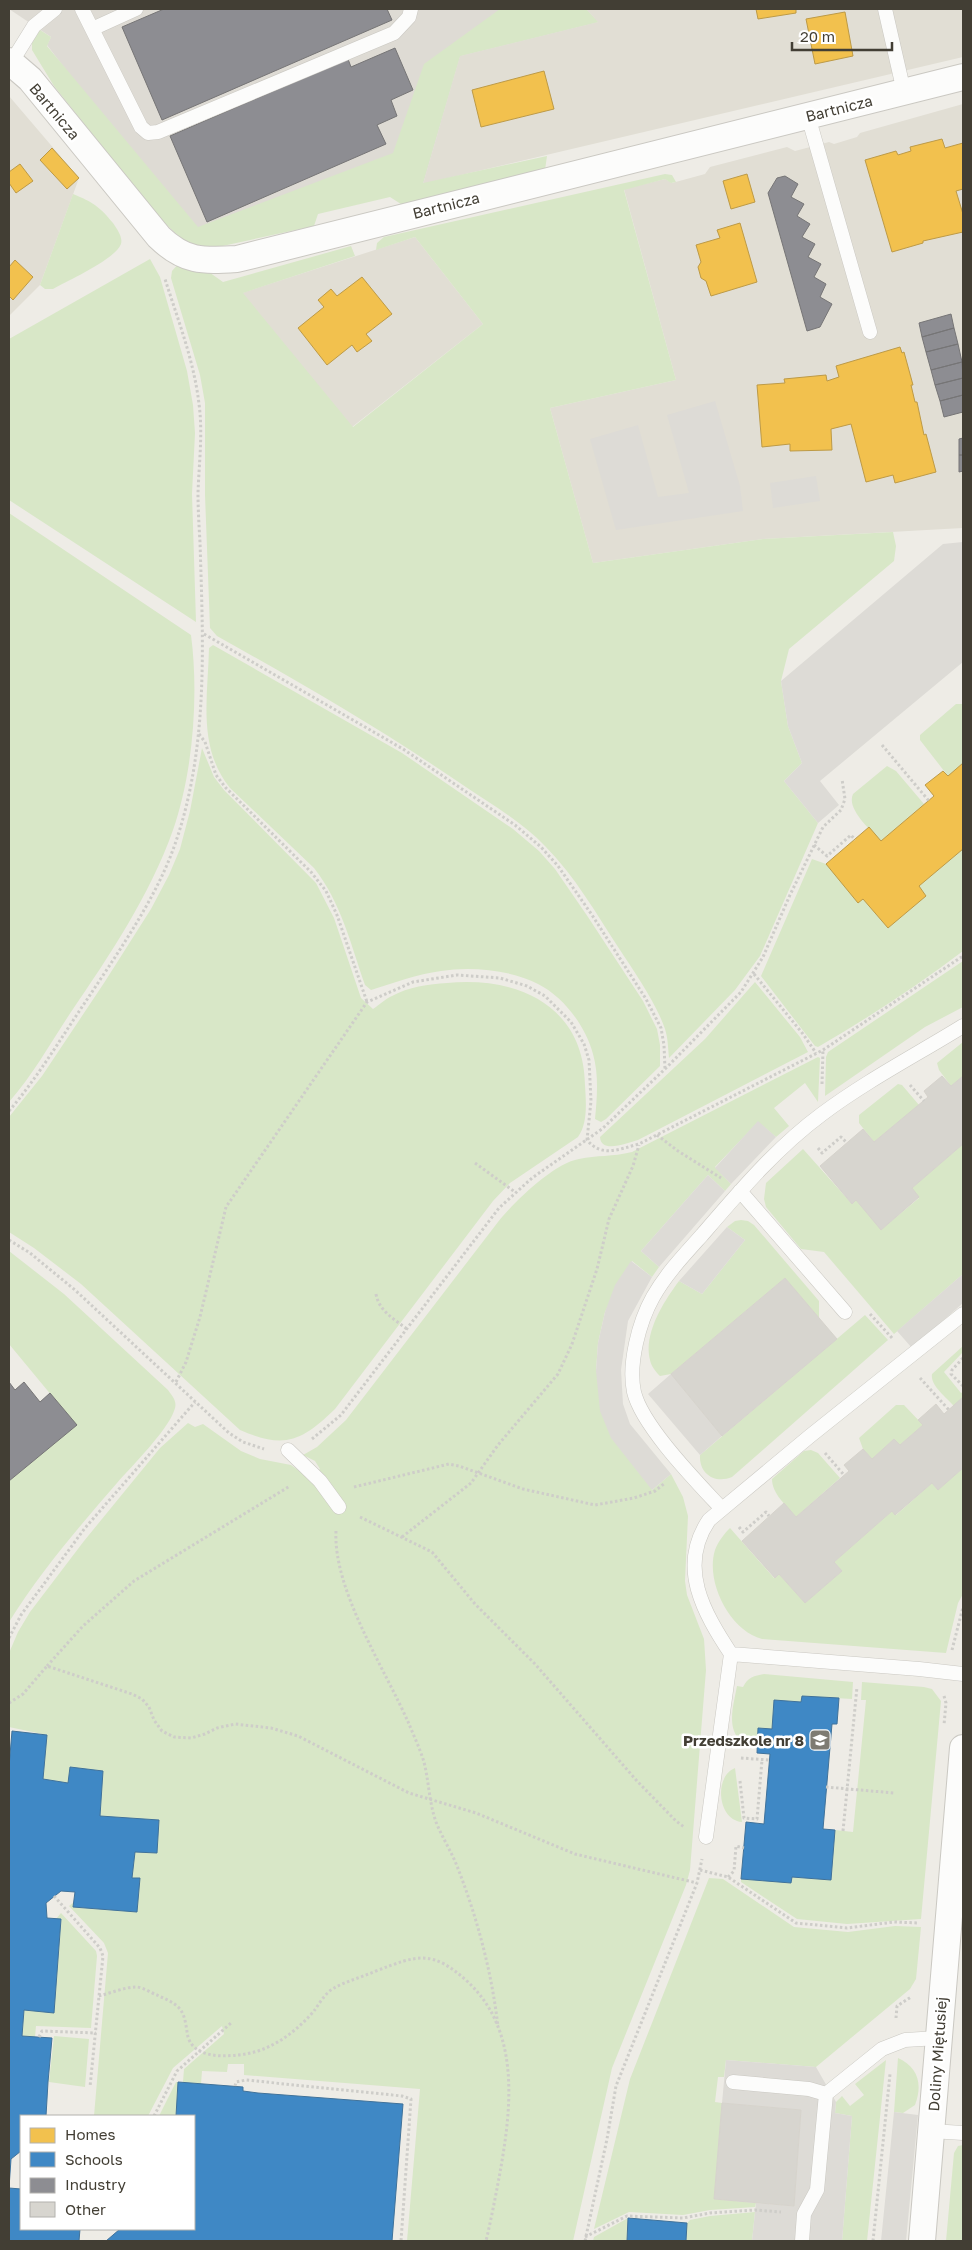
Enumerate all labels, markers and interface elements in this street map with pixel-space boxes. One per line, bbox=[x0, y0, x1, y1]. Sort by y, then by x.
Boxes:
scale bar bbox=[792, 20, 892, 52]
text: 20 m bbox=[800, 27, 835, 45]
street label: Bartnicza bbox=[26, 79, 84, 143]
street label: Bartnicza bbox=[804, 91, 874, 125]
street label: Bartnicza bbox=[411, 188, 481, 222]
school or university icon: Przedszkole nr 8 bbox=[808, 1728, 832, 1752]
place label: Przedszkole nr 8 bbox=[683, 1731, 804, 1749]
street label: Doliny Miętusiej bbox=[924, 1996, 950, 2112]
legend bbox=[20, 2115, 195, 2230]
text: Homes bbox=[65, 2125, 115, 2143]
text: Schools bbox=[65, 2150, 123, 2168]
text: Industry bbox=[65, 2175, 126, 2193]
text: Other bbox=[65, 2200, 106, 2218]

